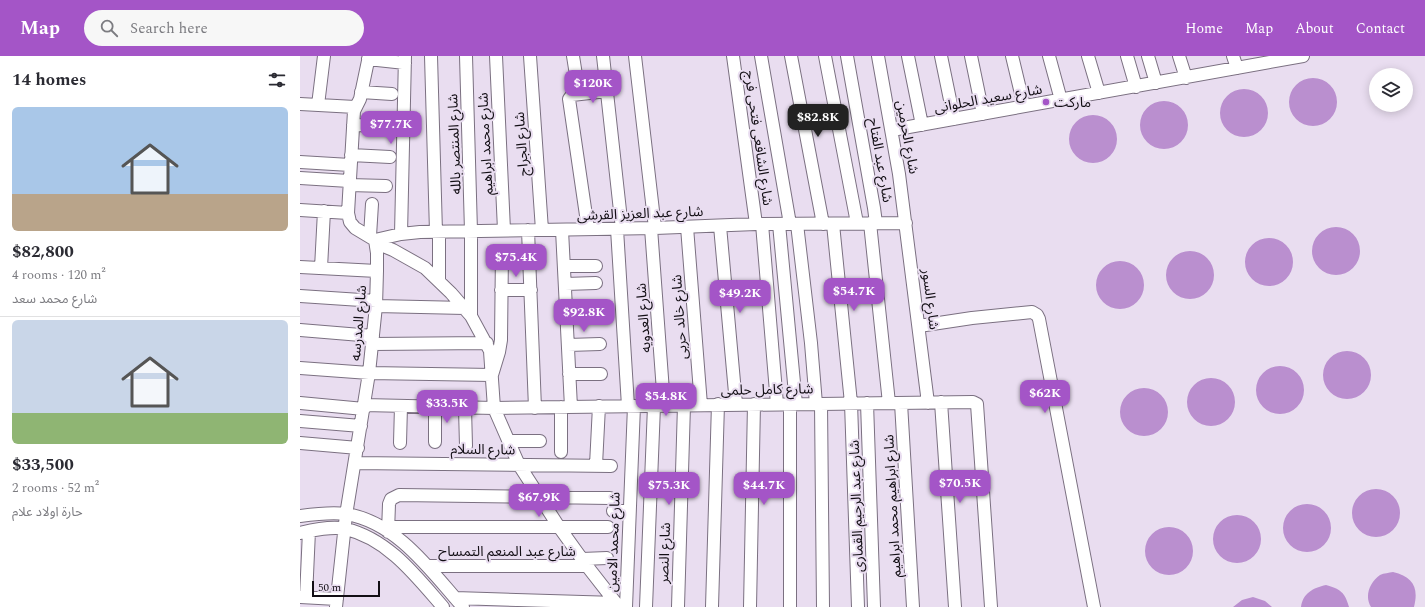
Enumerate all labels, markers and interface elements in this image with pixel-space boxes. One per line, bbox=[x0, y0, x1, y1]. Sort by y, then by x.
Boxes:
search box bbox=[84, 10, 364, 46]
text: Map bbox=[20, 14, 60, 43]
icon: search bbox=[98, 17, 120, 39]
text: Search here bbox=[130, 17, 208, 40]
text: Home bbox=[1185, 18, 1223, 39]
text: Map bbox=[1245, 18, 1273, 39]
text: About bbox=[1295, 18, 1334, 39]
text: Contact bbox=[1356, 18, 1405, 39]
text: 14 homes bbox=[12, 67, 86, 93]
map controls bbox=[1369, 68, 1413, 112]
button: layers bbox=[1369, 68, 1413, 112]
icon: filters bbox=[266, 69, 288, 91]
street label: شارع الشافعى فتحى فرج bbox=[739, 69, 778, 207]
pin: $120K bbox=[565, 70, 621, 104]
text: $120K bbox=[573, 73, 613, 93]
street label: شارع سعيد الحلوانى bbox=[932, 79, 1044, 118]
street label: شارع محمد ابراهيم bbox=[472, 92, 499, 196]
place label: ماركت bbox=[1054, 92, 1091, 113]
street label: شارع المنتصر بالله bbox=[442, 93, 467, 195]
marker: ماركت bbox=[1041, 97, 1051, 107]
street label: شارع الحرمين bbox=[891, 99, 924, 176]
pin: $82.8K bbox=[785, 104, 851, 138]
text: $82.8K bbox=[797, 107, 839, 127]
pin: $77.7K bbox=[358, 111, 424, 145]
street label: شارع الجراج bbox=[509, 111, 534, 177]
text: $77.7K bbox=[370, 114, 412, 134]
street label: شارع عبد الفتاح bbox=[863, 116, 898, 204]
icon: home bbox=[114, 133, 186, 205]
street label: شارع عبد العزيز القرشى bbox=[576, 201, 704, 226]
text: $82,800 bbox=[12, 239, 74, 265]
pin: $75.4K bbox=[483, 244, 549, 278]
text: $75.4K bbox=[495, 247, 537, 267]
text: 4 rooms · 120 m² bbox=[12, 265, 106, 285]
street label: شارع السور bbox=[916, 266, 945, 331]
street label: شارع خالد حربى bbox=[666, 274, 693, 360]
pin: $54.7K bbox=[821, 278, 887, 312]
pin: $49.2K bbox=[707, 280, 773, 314]
text: $54.7K bbox=[833, 281, 875, 301]
street label: شارع العدويه bbox=[631, 282, 656, 353]
text: $49.2K bbox=[719, 283, 761, 303]
street label: شارع المدرسه bbox=[345, 284, 372, 362]
text: شارع محمد سعد bbox=[12, 289, 97, 309]
pin: $92.8K bbox=[551, 299, 617, 333]
text: $92.8K bbox=[563, 302, 605, 322]
icon: home bbox=[114, 346, 186, 418]
street label: شارع كامل حلمى bbox=[721, 378, 813, 401]
pin: $62K bbox=[1021, 380, 1069, 414]
pin: $54.8K bbox=[633, 383, 699, 417]
text: $62K bbox=[1029, 383, 1061, 403]
text: $54.8K bbox=[645, 386, 687, 406]
pin: $33.5K bbox=[414, 390, 480, 424]
text: $33.5K bbox=[426, 393, 468, 413]
street label: شارع ابراهيم محمد ابراهيم bbox=[878, 434, 907, 578]
street label: شارع السلام bbox=[450, 438, 516, 461]
street label: شارع عبد الرحيم القمارى bbox=[844, 440, 869, 572]
text: $33,500 bbox=[12, 452, 74, 478]
pin: $70.5K bbox=[927, 470, 993, 504]
pin: $75.3K bbox=[636, 472, 702, 506]
pin: $44.7K bbox=[731, 472, 797, 506]
text: $70.5K bbox=[939, 473, 981, 493]
text: $75.3K bbox=[648, 475, 690, 495]
text: $44.7K bbox=[743, 475, 785, 495]
text: 2 rooms · 52 m² bbox=[12, 478, 99, 498]
pin: $67.9K bbox=[506, 484, 572, 518]
text: $67.9K bbox=[518, 487, 560, 507]
street label: شارع محمد الامين bbox=[601, 491, 626, 593]
text: حارة اولاد علام bbox=[12, 502, 83, 522]
street label: شارع النصر bbox=[653, 522, 676, 585]
street label: شارع عبد المنعم التمساح bbox=[438, 541, 576, 562]
scale bar bbox=[312, 579, 380, 598]
text: 50 m bbox=[318, 579, 341, 596]

